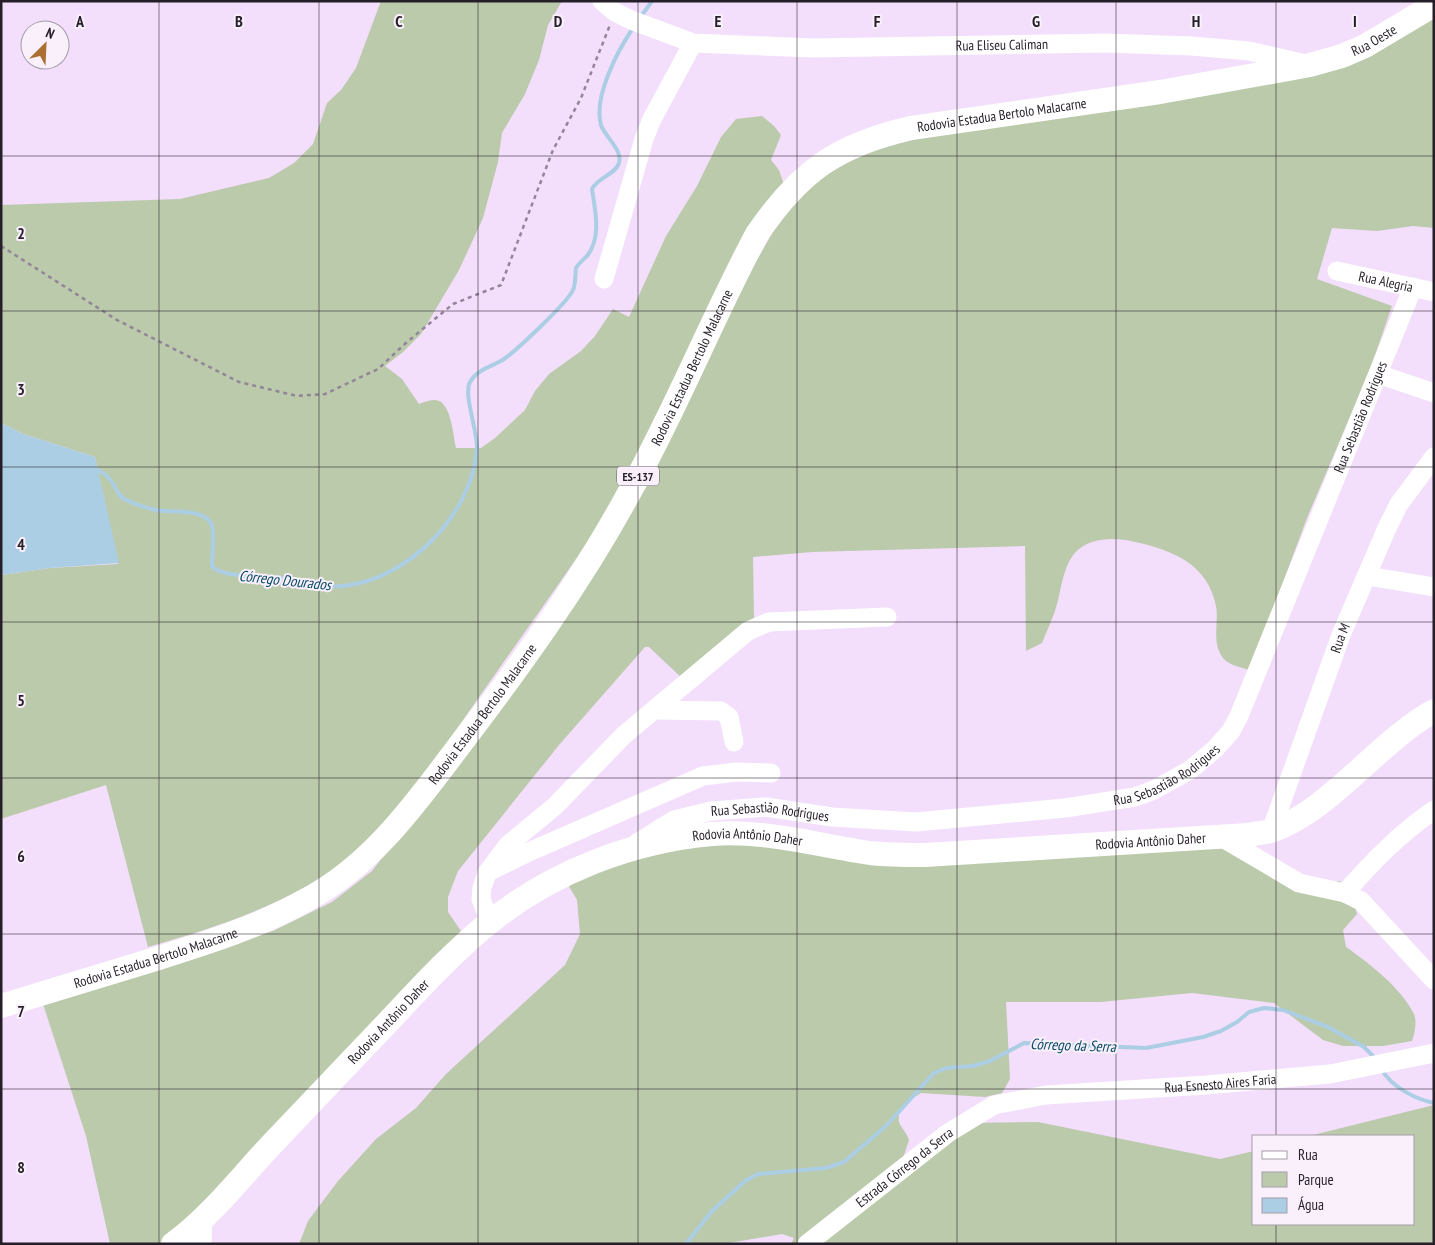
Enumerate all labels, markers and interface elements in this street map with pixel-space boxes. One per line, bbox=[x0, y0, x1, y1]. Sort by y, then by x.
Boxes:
text: A bbox=[75, 11, 85, 31]
text: B bbox=[235, 11, 243, 31]
text: C bbox=[395, 11, 403, 31]
text: D bbox=[554, 11, 563, 31]
text: E bbox=[715, 11, 722, 31]
text: F bbox=[874, 11, 881, 31]
text: G bbox=[1032, 11, 1040, 31]
text: H bbox=[1192, 11, 1200, 31]
text: I bbox=[1353, 11, 1357, 31]
north arrow bbox=[20, 20, 70, 70]
street label: Rua Oeste bbox=[1349, 20, 1400, 60]
text: N bbox=[43, 23, 57, 43]
street label: Rua Eliseu Caliman bbox=[956, 35, 1048, 55]
street label: Rodovia Estadua Bertolo Malacarne bbox=[916, 94, 1088, 136]
text: 2 bbox=[17, 223, 25, 243]
street label: Rua Alegria bbox=[1357, 267, 1415, 296]
street label: Rodovia Estadua Bertolo Malacarne bbox=[647, 286, 737, 448]
street label: Rua Sebastião Rodrigues bbox=[1330, 358, 1391, 476]
text: 3 bbox=[17, 379, 25, 399]
road number: ES-137 bbox=[617, 466, 659, 486]
text: 4 bbox=[17, 534, 25, 554]
water label: Córrego Dourados bbox=[238, 566, 334, 594]
street label: Rua M bbox=[1326, 620, 1354, 655]
street label: Rodovia Estadua Bertolo Malacarne bbox=[424, 640, 541, 788]
text: 5 bbox=[17, 690, 25, 710]
street label: Rua Sebastião Rodrigues bbox=[1112, 740, 1224, 809]
street label: Rua Sebastião Rodrigues bbox=[710, 798, 831, 825]
street label: Rodovia Antônio Daher bbox=[691, 824, 804, 850]
street label: Rodovia Antônio Daher bbox=[1095, 829, 1206, 853]
text: 6 bbox=[17, 846, 25, 866]
street label: Rodovia Estadua Bertolo Malacarne bbox=[72, 923, 240, 992]
street label: Rodovia Antônio Daher bbox=[344, 975, 433, 1068]
text: 7 bbox=[17, 1001, 25, 1021]
water label: Córrego da Serra bbox=[1030, 1034, 1117, 1056]
street label: Rua Esnesto Aires Faria bbox=[1164, 1070, 1277, 1097]
street label: Estrada Córrego da Serra bbox=[852, 1123, 956, 1211]
legend bbox=[1252, 1135, 1415, 1225]
text: Rua bbox=[1298, 1145, 1318, 1164]
text: 8 bbox=[17, 1157, 25, 1177]
text: Parque bbox=[1298, 1170, 1334, 1189]
text: Água bbox=[1298, 1195, 1324, 1214]

